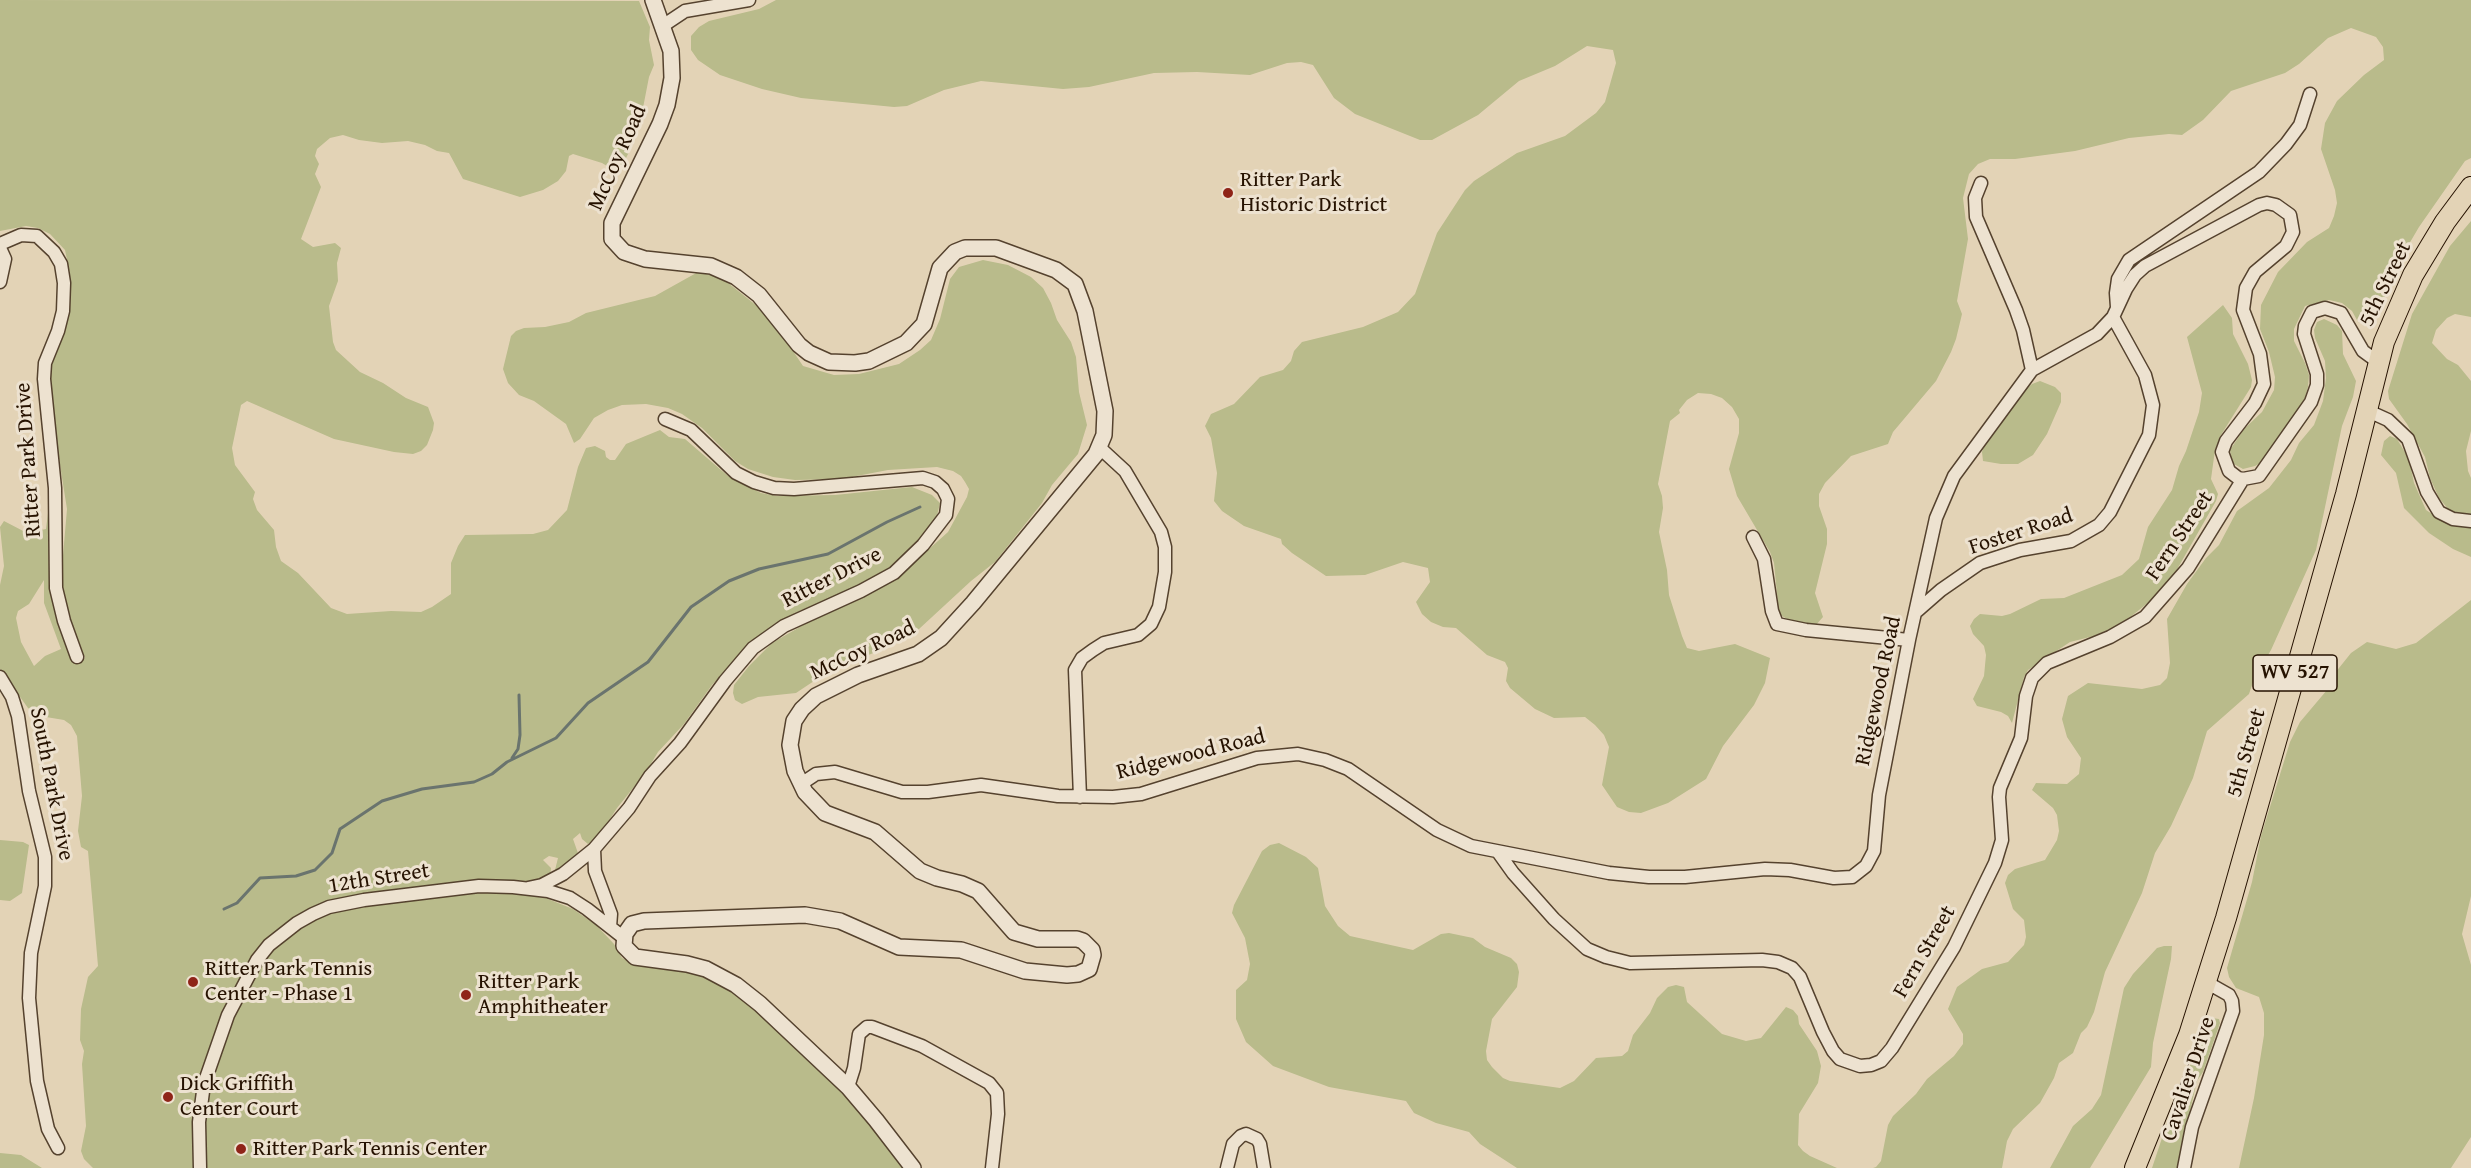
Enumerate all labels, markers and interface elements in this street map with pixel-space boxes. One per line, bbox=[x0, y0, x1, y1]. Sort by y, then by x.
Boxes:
street label: McCoy Road bbox=[583, 101, 653, 215]
place label: Ritter Park Historic District bbox=[1240, 167, 1387, 218]
marker: Ritter Park Historic District bbox=[1221, 186, 1235, 200]
street label: 5th Street bbox=[2354, 237, 2418, 331]
street label: Ritter Park Drive bbox=[10, 382, 48, 538]
street label: Fern Street bbox=[2141, 486, 2219, 586]
street label: Foster Road bbox=[1966, 503, 2076, 561]
street label: Ritter Drive bbox=[778, 542, 886, 614]
street label: Ridgewood Road bbox=[1850, 614, 1908, 768]
street label: McCoy Road bbox=[806, 615, 920, 687]
road number: WV 527 bbox=[2253, 655, 2337, 691]
street label: South Park Drive bbox=[23, 705, 79, 863]
street label: 5th Street bbox=[2222, 706, 2272, 800]
street label: Ridgewood Road bbox=[1114, 724, 1268, 786]
street label: 12th Street bbox=[327, 858, 431, 900]
street label: Fern Street bbox=[1888, 901, 1962, 1003]
place label: Ritter Park Tennis Center - Phase 1 bbox=[205, 956, 372, 1008]
place label: Ritter Park Amphitheater bbox=[478, 969, 608, 1020]
marker: Ritter Park Tennis Center - Phase 1 bbox=[186, 975, 200, 989]
marker: Ritter Park Amphitheater bbox=[459, 988, 473, 1002]
street label: Cavalier Drive bbox=[2157, 1014, 2221, 1144]
place label: Dick Griffith Center Court bbox=[180, 1071, 299, 1122]
marker: Dick Griffith Center Court bbox=[161, 1090, 175, 1104]
place label: Ritter Park Tennis Center bbox=[253, 1136, 487, 1162]
marker: Ritter Park Tennis Center bbox=[234, 1142, 248, 1156]

